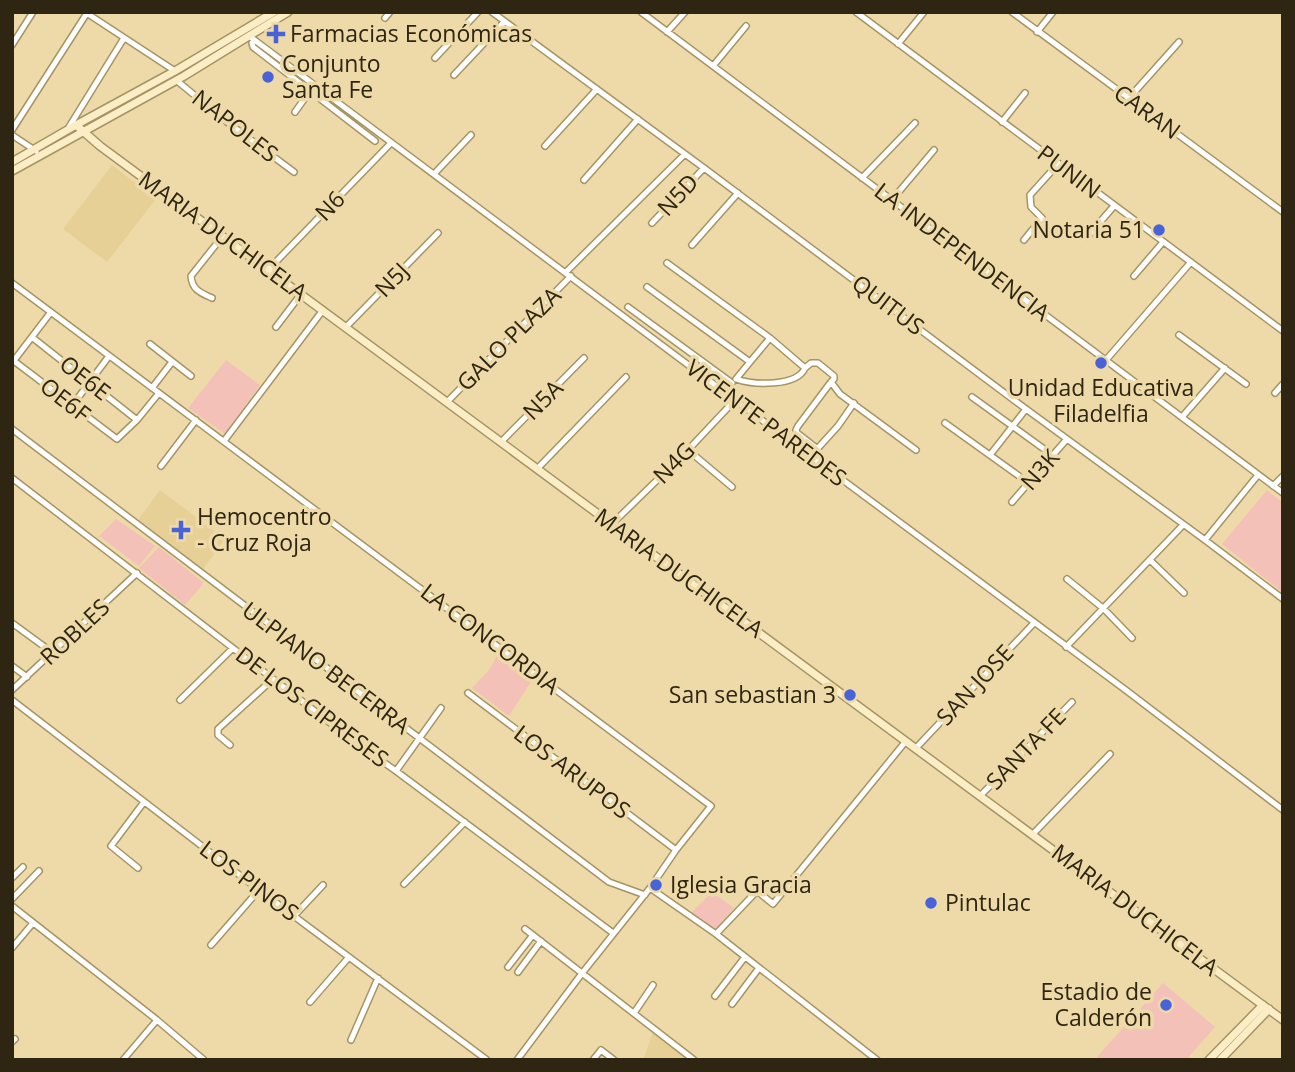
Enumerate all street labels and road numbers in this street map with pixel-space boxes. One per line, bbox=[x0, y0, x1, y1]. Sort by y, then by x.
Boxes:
street label: CARAN bbox=[1108, 76, 1187, 146]
street label: NAPOLES bbox=[186, 82, 285, 169]
street label: PUNIN bbox=[1031, 137, 1108, 206]
street label: MARIA DUCHICELA bbox=[133, 163, 315, 308]
street label: N5D bbox=[649, 166, 705, 222]
street label: LA INDEPENDENCIA bbox=[868, 175, 1057, 328]
street label: N6 bbox=[307, 183, 351, 227]
street label: N5J bbox=[367, 255, 416, 304]
street label: QUITUS bbox=[846, 266, 931, 342]
street label: GALO PLAZA bbox=[449, 279, 568, 397]
street label: OE6E bbox=[53, 347, 118, 407]
street label: VICENTE PAREDES bbox=[680, 351, 854, 493]
street label: OE6F bbox=[34, 369, 98, 429]
street label: N5A bbox=[515, 372, 570, 427]
street label: N4G bbox=[645, 434, 701, 490]
street label: N3K bbox=[1013, 441, 1067, 497]
street label: MARIA DUCHICELA bbox=[589, 500, 771, 645]
street label: LA CONCORDIA bbox=[415, 575, 567, 701]
street label: ROBLES bbox=[33, 591, 116, 672]
street label: ULPIANO BECERRA bbox=[236, 593, 417, 741]
street label: SAN JOSE bbox=[928, 637, 1020, 732]
street label: DE LOS CIPRESES bbox=[230, 638, 396, 774]
street label: SANTA FE bbox=[978, 700, 1072, 796]
street label: LOS ARUPOS bbox=[508, 717, 637, 826]
street label: LOS PINOS bbox=[193, 832, 306, 928]
street label: MARIA DUCHICELA bbox=[1046, 836, 1226, 983]

